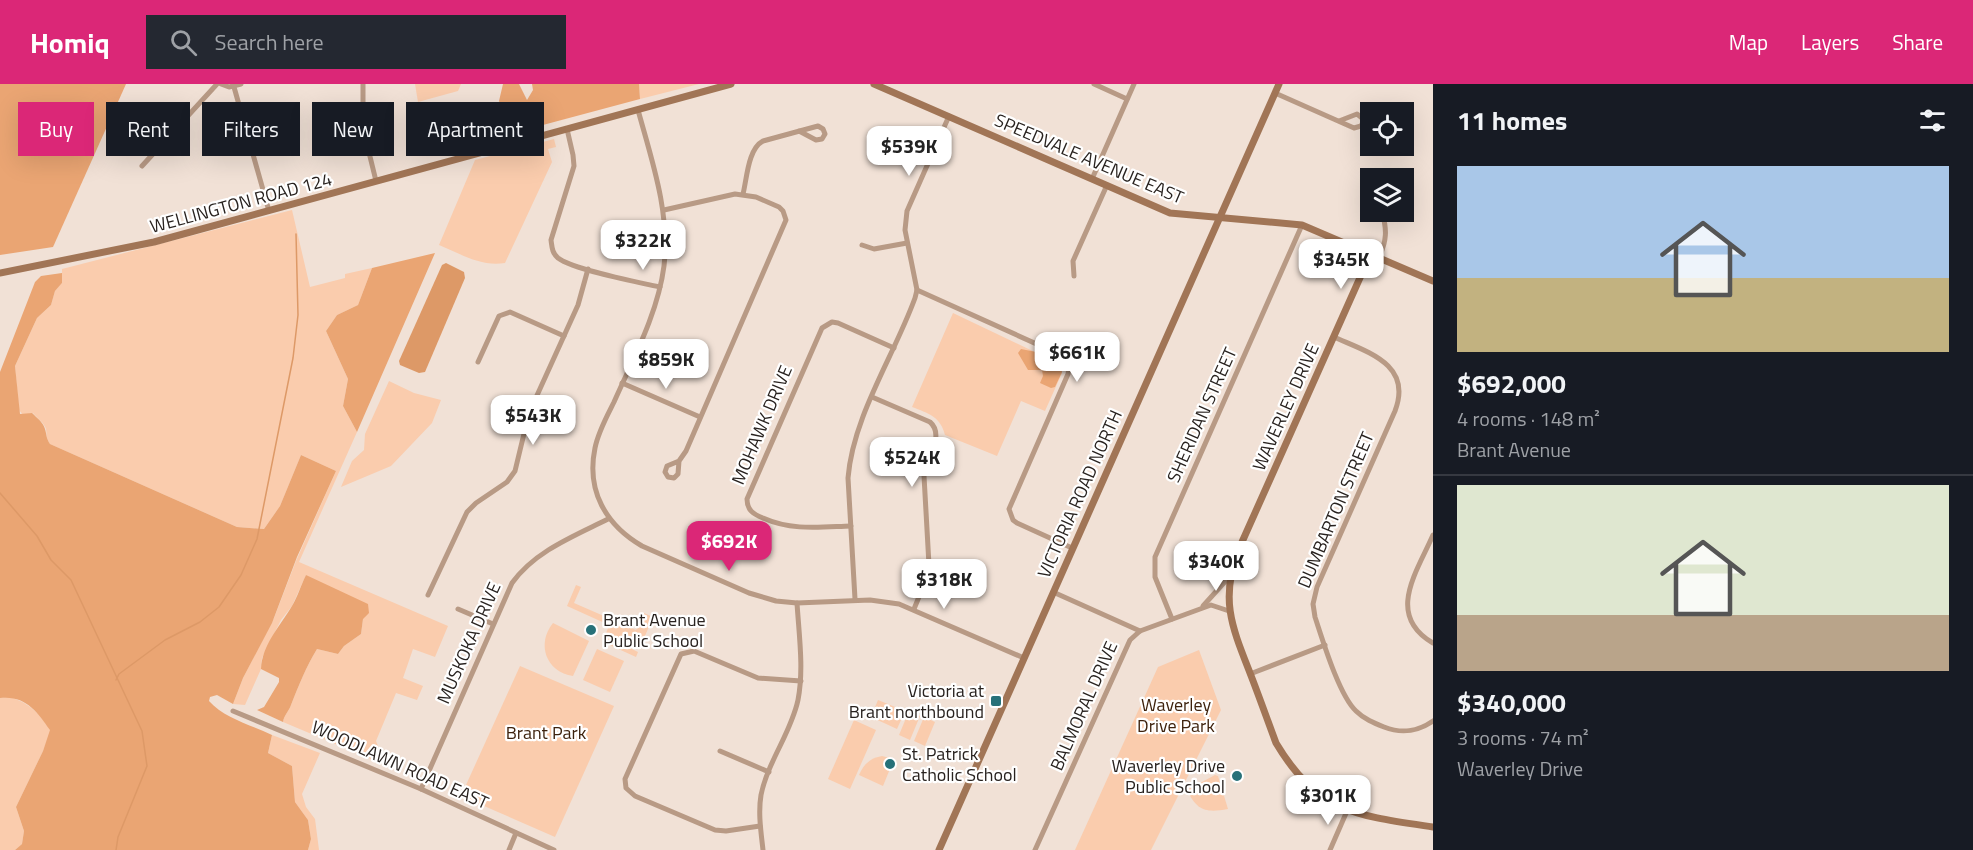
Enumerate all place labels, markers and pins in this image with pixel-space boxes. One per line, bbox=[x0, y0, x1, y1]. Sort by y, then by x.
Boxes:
pin: $539K bbox=[867, 126, 951, 177]
pin: $322K bbox=[601, 220, 685, 271]
pin: $345K bbox=[1299, 239, 1383, 290]
pin: $661K bbox=[1035, 332, 1119, 383]
pin: $859K bbox=[624, 339, 708, 390]
pin: $543K bbox=[491, 395, 575, 446]
pin: $524K bbox=[870, 437, 954, 488]
pin: $692K bbox=[687, 521, 771, 572]
pin: $340K bbox=[1174, 541, 1258, 592]
pin: $318K bbox=[902, 559, 986, 610]
place label: Brant Avenue Public School bbox=[603, 606, 706, 654]
marker: Brant Avenue Public School bbox=[584, 623, 598, 637]
place label: Victoria at Brant northbound bbox=[849, 677, 985, 725]
marker: Victoria at Brant northbound bbox=[989, 694, 1003, 708]
place label: St. Patrick Catholic School bbox=[902, 740, 1017, 788]
place label: Waverley Drive Public School bbox=[1111, 752, 1225, 800]
marker: St. Patrick Catholic School bbox=[883, 757, 897, 771]
marker: Waverley Drive Public School bbox=[1230, 769, 1244, 783]
pin: $301K bbox=[1286, 775, 1370, 826]

